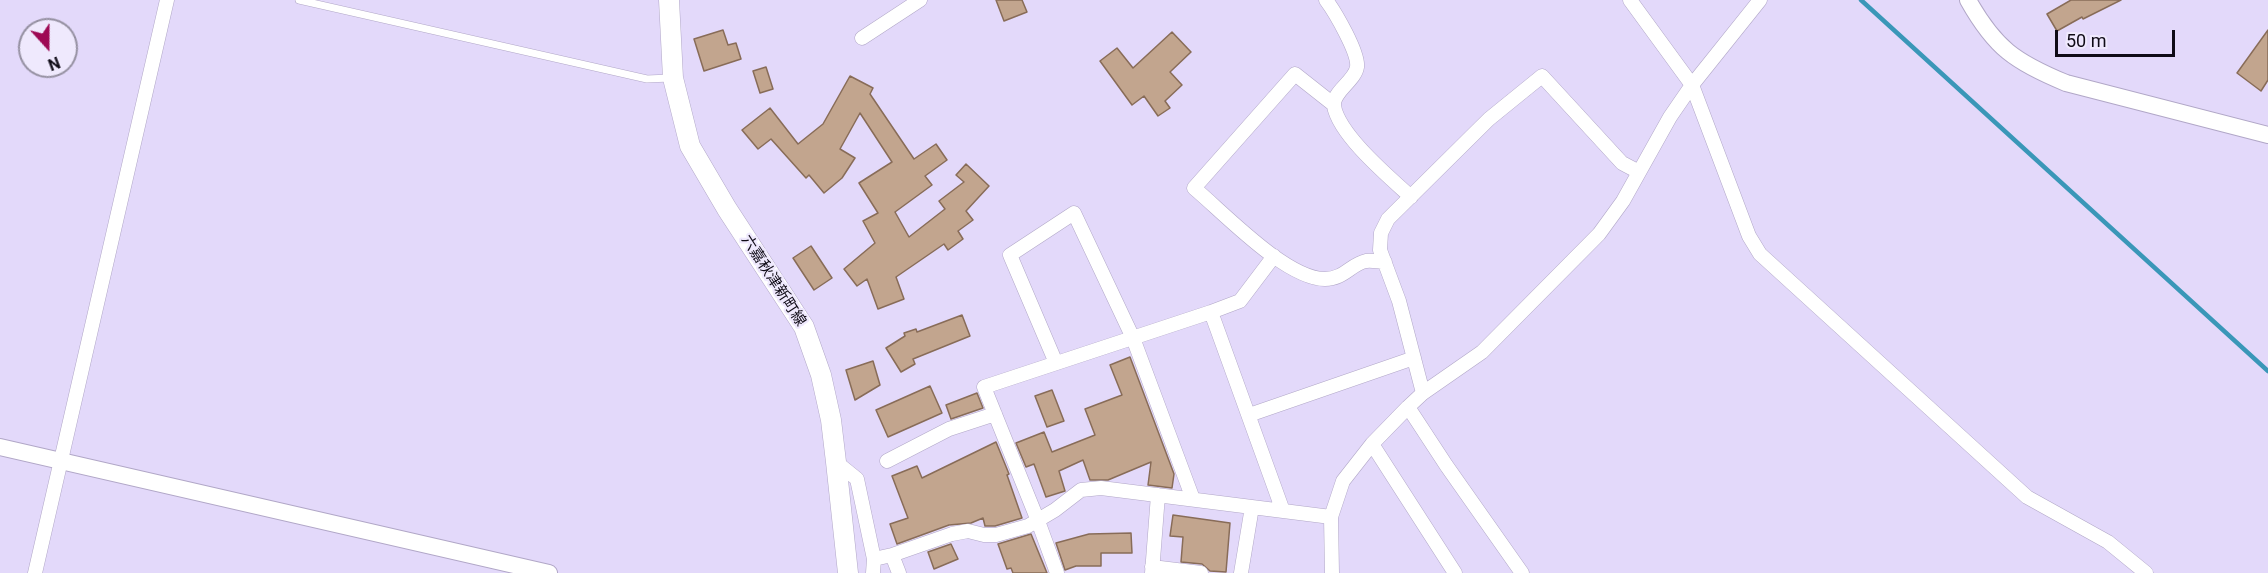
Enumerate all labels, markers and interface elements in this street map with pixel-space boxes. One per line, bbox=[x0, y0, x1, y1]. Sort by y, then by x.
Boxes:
north arrow bbox=[18, 18, 78, 78]
scale bar bbox=[2058, 18, 2178, 56]
text: 50 m bbox=[2066, 30, 2106, 51]
text: N bbox=[45, 53, 63, 74]
street label: 六嘉秋津新町線 bbox=[737, 232, 809, 330]

